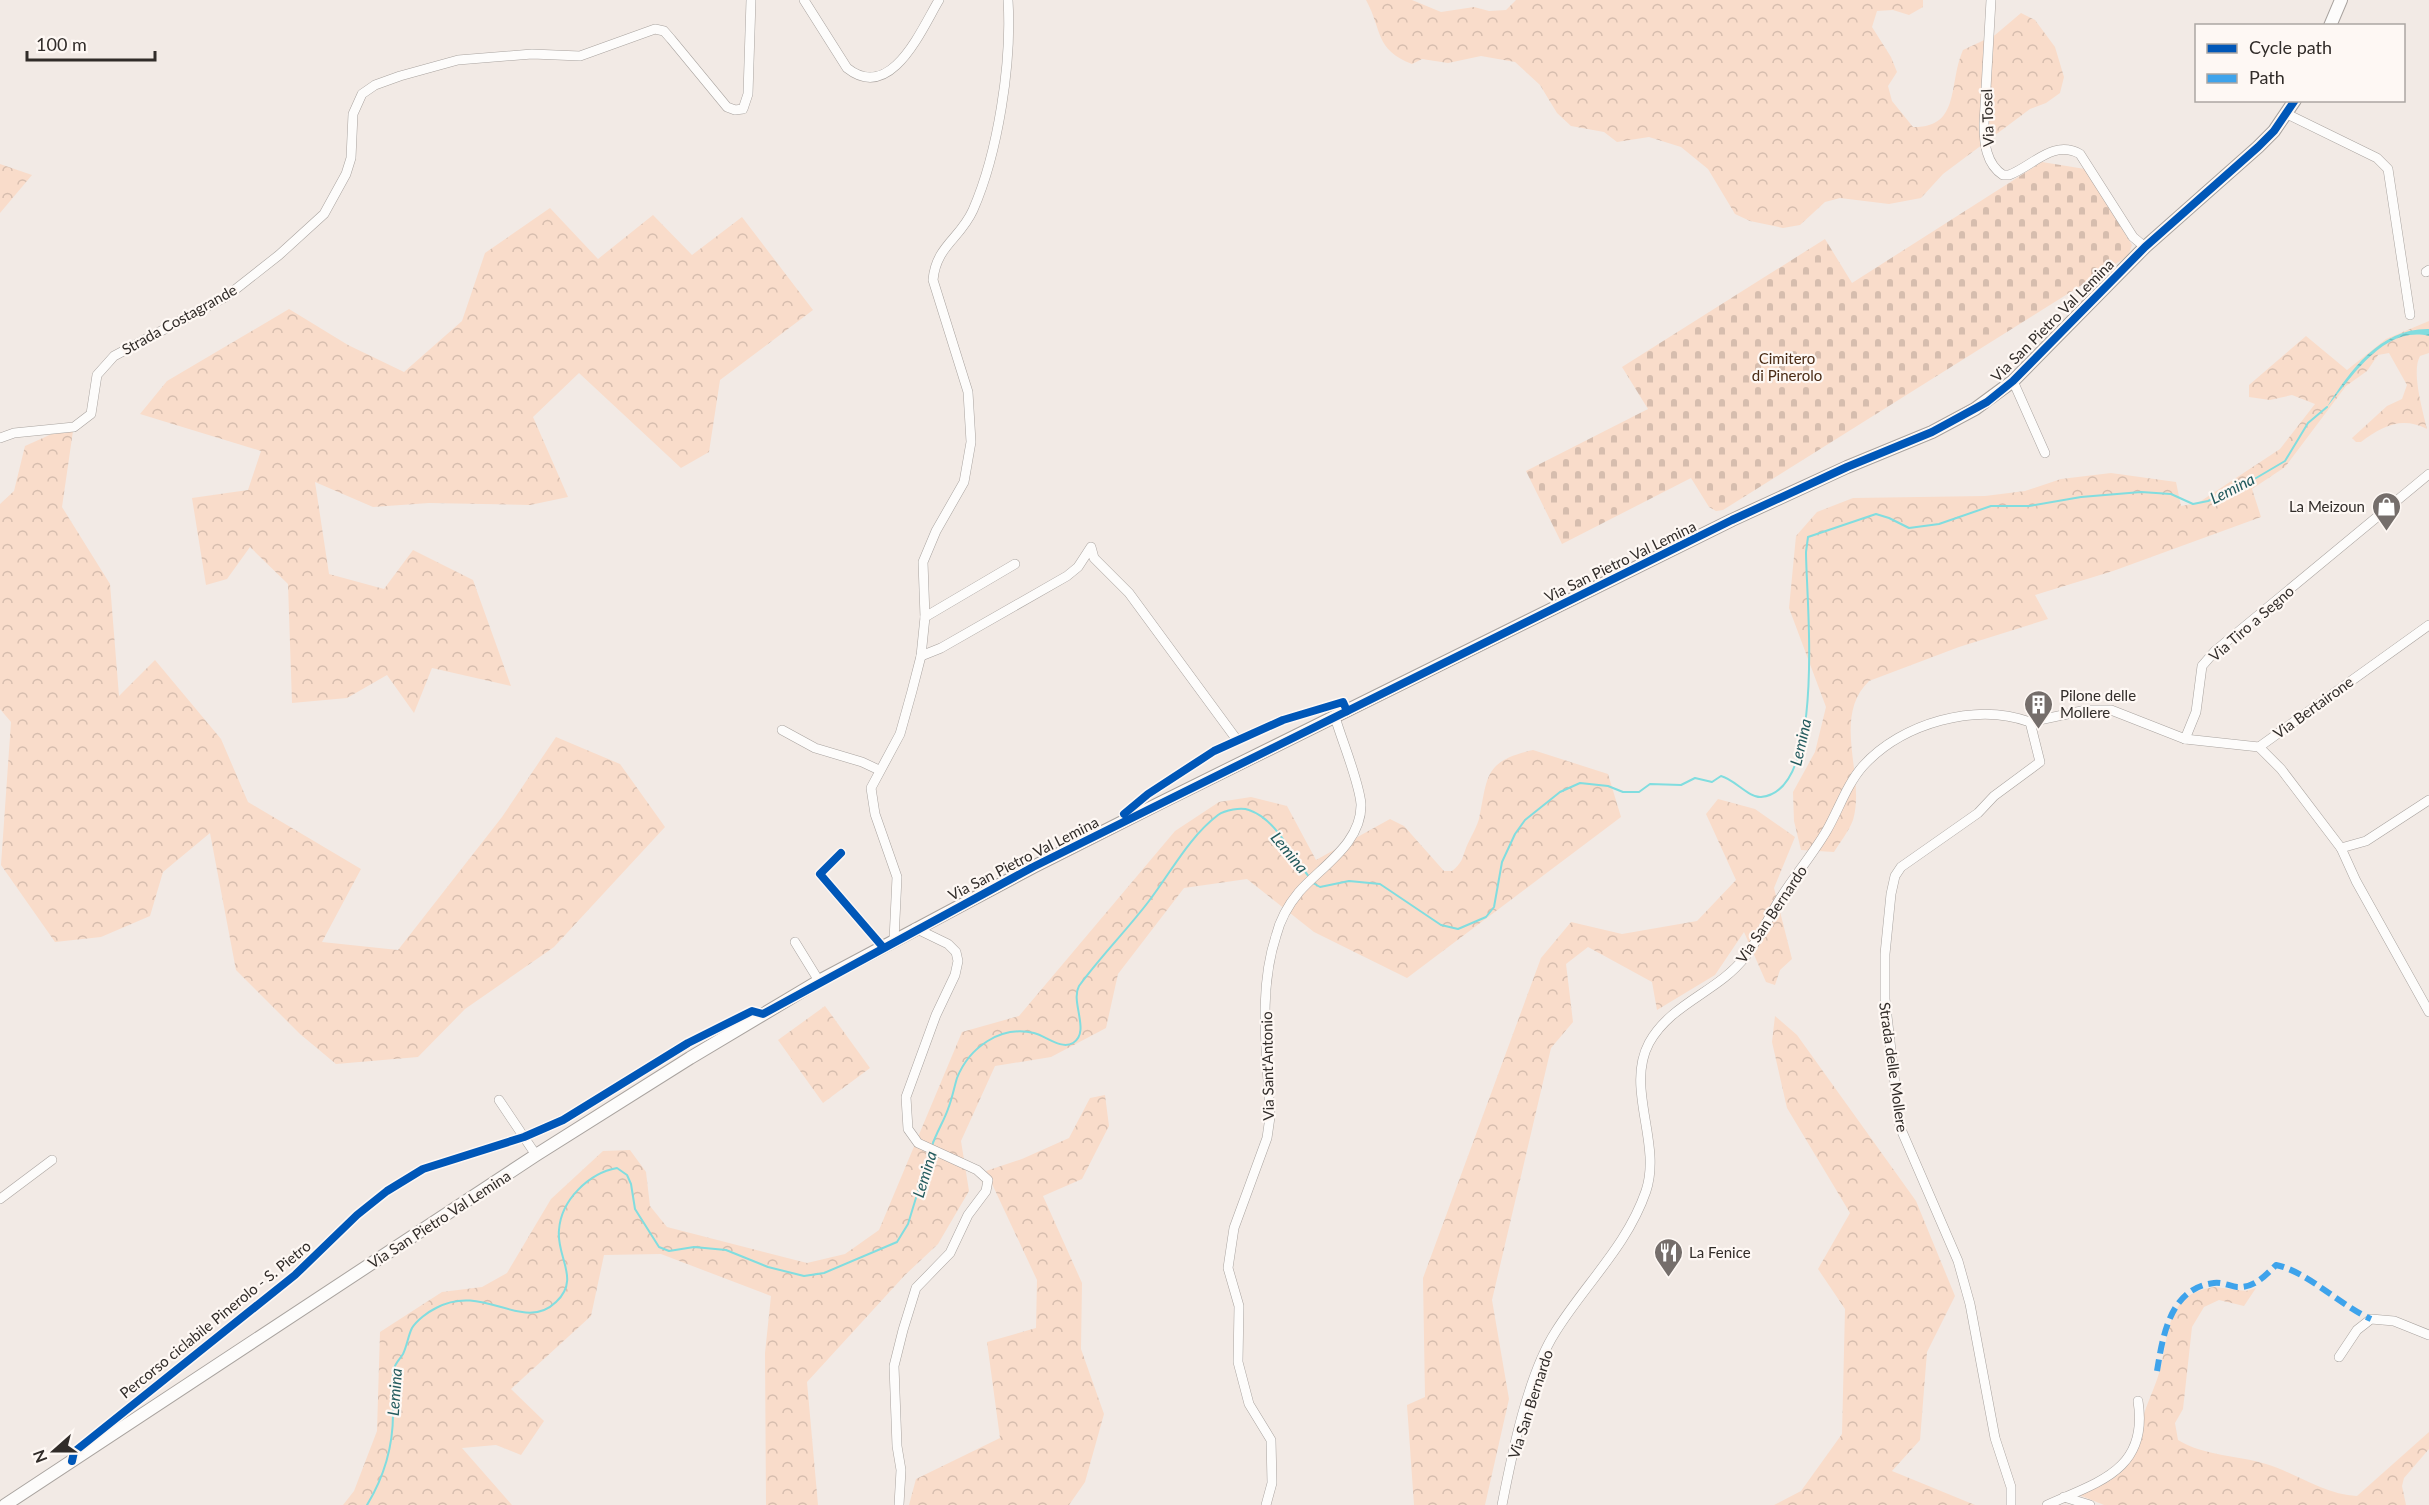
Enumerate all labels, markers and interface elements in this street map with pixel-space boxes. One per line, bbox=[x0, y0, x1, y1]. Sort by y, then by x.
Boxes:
scale bar bbox=[27, 24, 154, 62]
legend bbox=[2195, 24, 2405, 102]
text: 100 m bbox=[36, 33, 87, 55]
text: Cycle path bbox=[2249, 36, 2332, 58]
text: Path bbox=[2249, 66, 2285, 88]
street label: Via Tosel bbox=[1977, 89, 1997, 147]
street label: Via San Pietro Val Lemina bbox=[1987, 255, 2117, 385]
street label: Strada Costagrande bbox=[118, 280, 240, 358]
park label: Cimitero di Pinerolo bbox=[1752, 349, 1822, 384]
water label: Lemina bbox=[2206, 469, 2258, 507]
shop icon: La Meizoun bbox=[2370, 490, 2402, 532]
place label: La Meizoun bbox=[2289, 497, 2365, 515]
street label: Via San Pietro Val Lemina bbox=[1541, 516, 1699, 606]
street label: Via Tiro a Segno bbox=[2205, 581, 2297, 665]
street label: Via Bertairone bbox=[2270, 672, 2357, 742]
place label: Pilone delle Mollere bbox=[2060, 686, 2136, 721]
building icon: Pilone delle Mollere bbox=[2023, 688, 2055, 730]
water label: Lemina bbox=[1785, 717, 1815, 767]
street label: Via San Pietro Val Lemina bbox=[945, 812, 1101, 904]
water label: Lemina bbox=[1267, 828, 1313, 876]
street label: Via San Bernardo bbox=[1732, 862, 1810, 966]
street label: Strada delle Mollere bbox=[1876, 1001, 1912, 1133]
street label: Via Sant'Antonio bbox=[1257, 1011, 1277, 1121]
water label: Lemina bbox=[908, 1148, 940, 1200]
street label: Via San Pietro Val Lemina bbox=[364, 1166, 514, 1272]
street label: Percorso ciclabile Pinerolo - S. Pietro bbox=[116, 1236, 314, 1402]
restaurant icon: La Fenice bbox=[1652, 1236, 1684, 1278]
place label: La Fenice bbox=[1689, 1243, 1751, 1261]
street label: Via San Bernardo bbox=[1504, 1347, 1556, 1461]
water label: Lemina bbox=[383, 1368, 405, 1416]
north arrow bbox=[24, 1421, 84, 1481]
text: N bbox=[28, 1447, 51, 1466]

